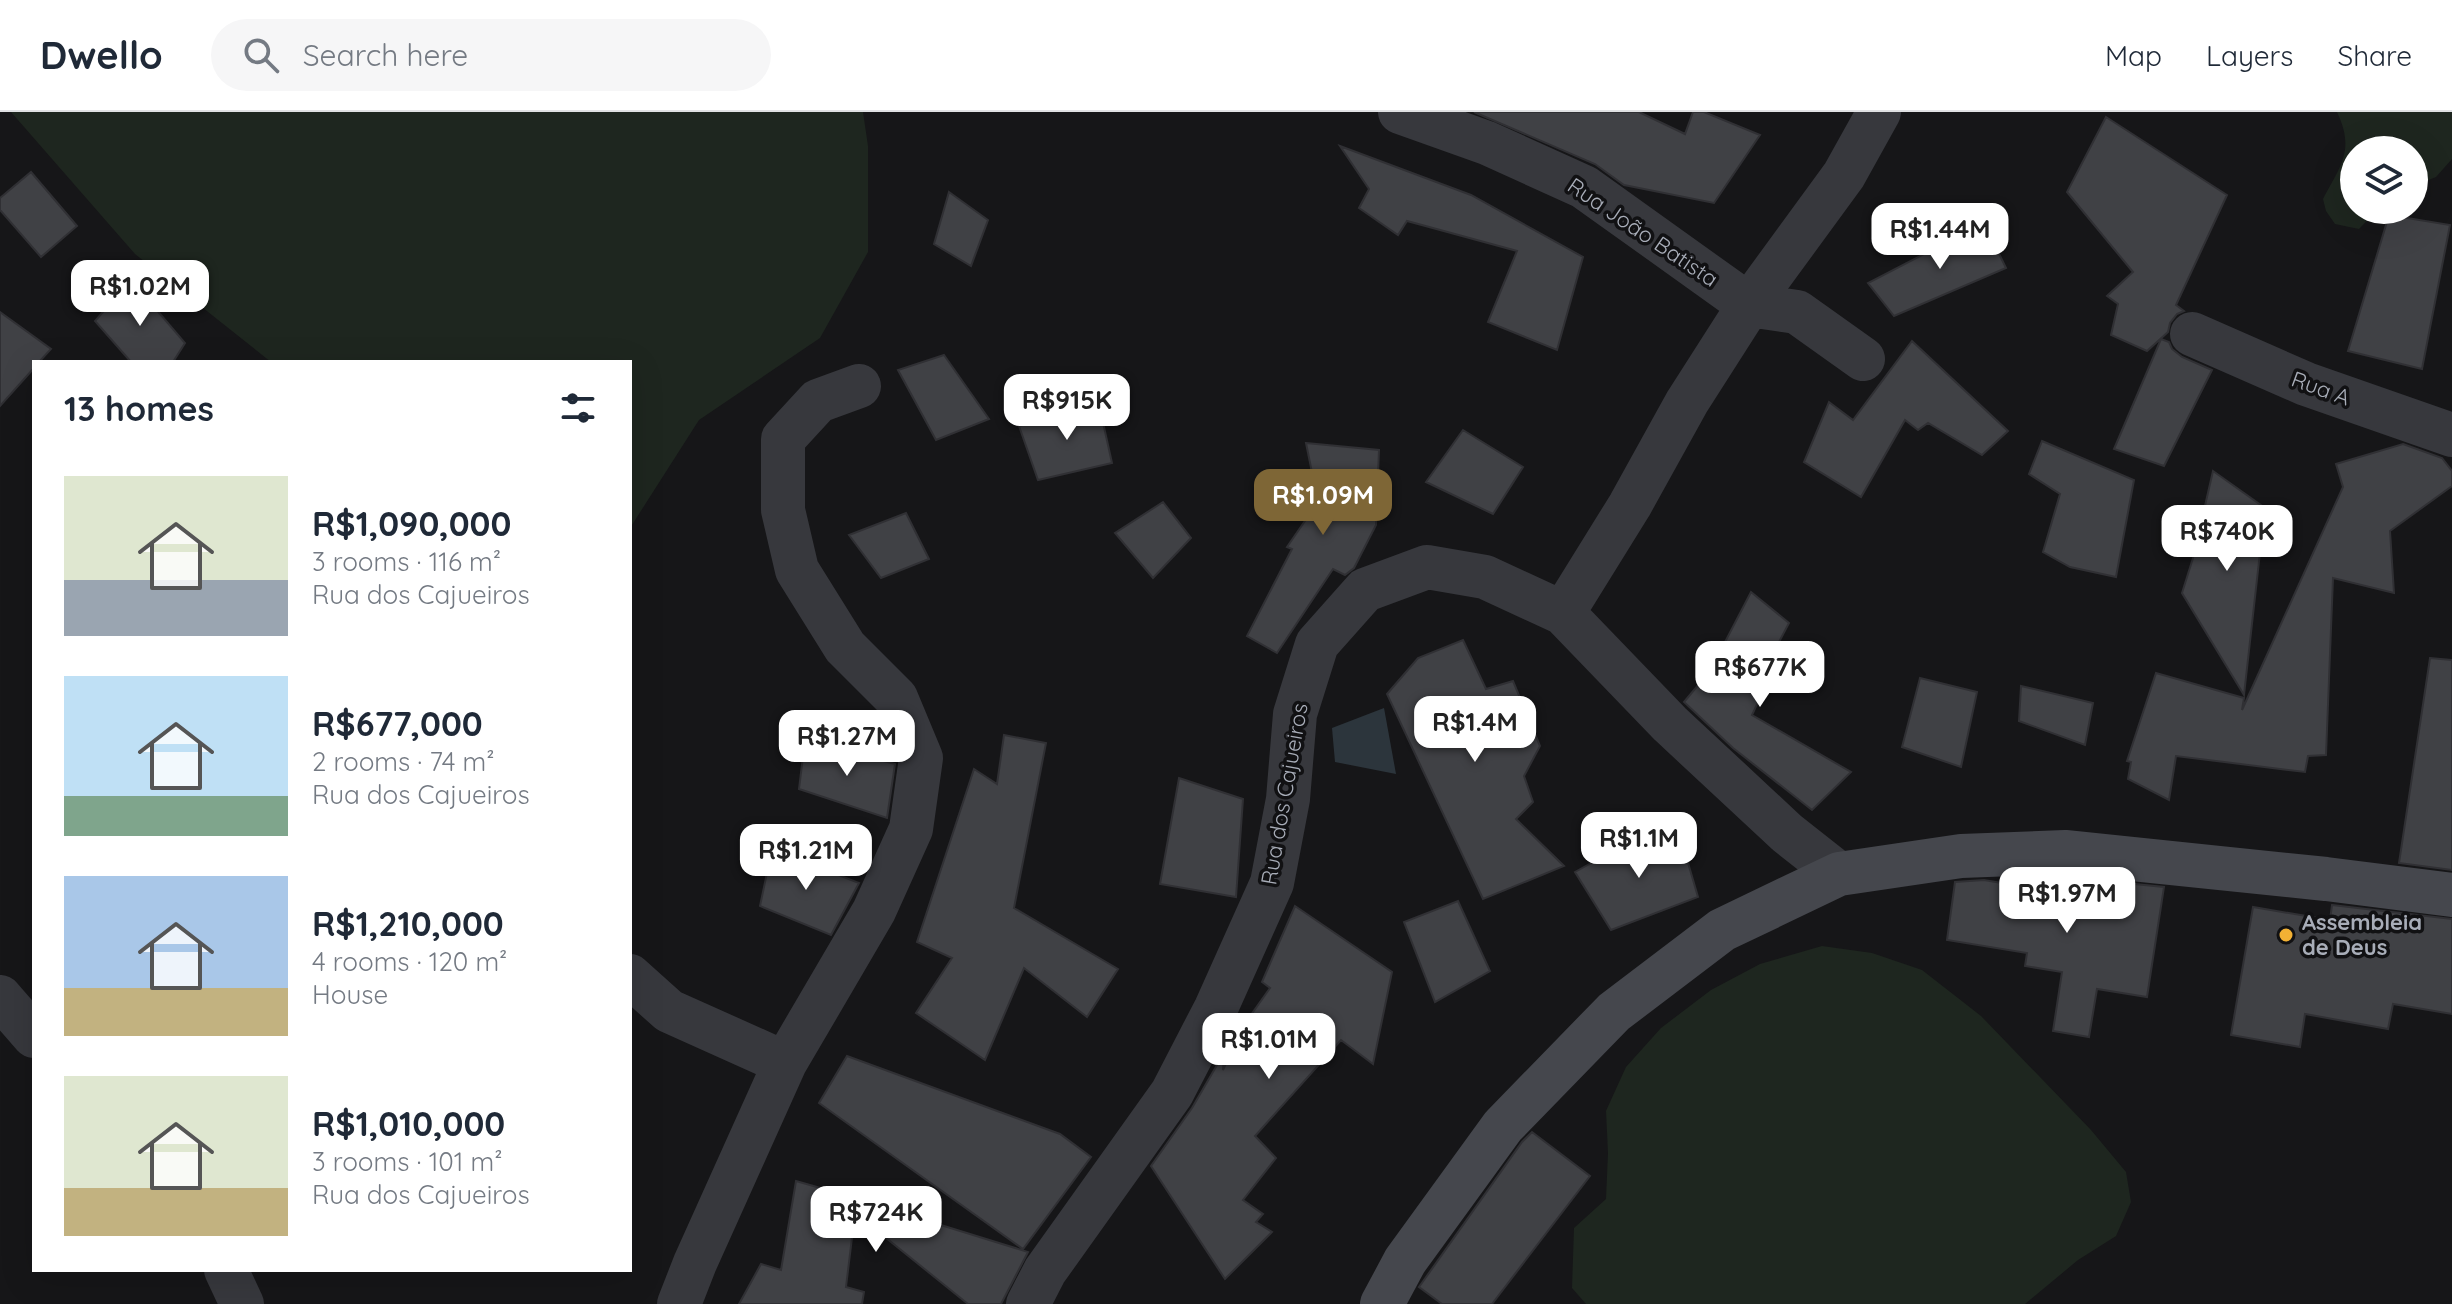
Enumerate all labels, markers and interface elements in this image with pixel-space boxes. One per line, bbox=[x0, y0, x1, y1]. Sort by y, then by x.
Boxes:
search box bbox=[211, 19, 771, 91]
text: Dwello bbox=[40, 31, 163, 79]
icon: search bbox=[239, 33, 283, 77]
text: Search here bbox=[303, 36, 468, 74]
text: Map bbox=[2105, 38, 2162, 73]
text: Layers bbox=[2206, 38, 2293, 73]
text: Share bbox=[2337, 38, 2412, 73]
map controls bbox=[2340, 136, 2428, 224]
button: layers bbox=[2340, 136, 2428, 224]
street label: Rua João Batista bbox=[1562, 171, 1724, 293]
pin: R$1.44M bbox=[1866, 203, 2014, 271]
text: R$1.44M bbox=[1889, 212, 1991, 245]
pin: R$1.02M bbox=[66, 260, 214, 328]
text: R$1.02M bbox=[89, 269, 191, 302]
street label: Rua A bbox=[2288, 364, 2354, 412]
pin: R$915K bbox=[1002, 374, 1132, 442]
text: R$915K bbox=[1022, 383, 1112, 416]
icon: filters bbox=[556, 386, 600, 430]
text: 13 homes bbox=[64, 387, 214, 430]
pin: R$1.09M bbox=[1249, 469, 1397, 537]
text: R$1.09M bbox=[1272, 478, 1374, 511]
text: R$1,090,000 bbox=[312, 502, 511, 545]
pin: R$740K bbox=[2162, 505, 2292, 573]
icon: home bbox=[128, 508, 224, 604]
text: R$740K bbox=[2180, 514, 2274, 547]
text: 3 rooms · 116 m² bbox=[312, 545, 501, 578]
text: Rua dos Cajueiros bbox=[312, 578, 530, 611]
pin: R$677K bbox=[1695, 641, 1825, 709]
text: R$677K bbox=[1713, 650, 1807, 683]
pin: R$1.4M bbox=[1410, 696, 1540, 764]
street label: Rua dos Cajueiros bbox=[1254, 701, 1314, 887]
text: R$677,000 bbox=[312, 702, 483, 745]
text: R$1.4M bbox=[1432, 705, 1518, 738]
icon: home bbox=[128, 708, 224, 804]
pin: R$1.27M bbox=[773, 710, 921, 778]
text: R$1.27M bbox=[797, 719, 897, 752]
text: 2 rooms · 74 m² bbox=[312, 745, 495, 778]
text: Rua dos Cajueiros bbox=[312, 778, 530, 811]
pin: R$1.1M bbox=[1574, 812, 1704, 880]
text: R$1.1M bbox=[1599, 821, 1679, 854]
pin: R$1.21M bbox=[732, 824, 880, 892]
text: R$1.21M bbox=[758, 833, 854, 866]
pin: R$1.97M bbox=[1993, 867, 2141, 935]
text: R$1.97M bbox=[2017, 876, 2117, 909]
text: R$1,210,000 bbox=[312, 902, 504, 945]
icon: home bbox=[128, 908, 224, 1004]
place label: Assembleia de Deus bbox=[2302, 908, 2422, 961]
marker: Assembleia de Deus bbox=[2277, 926, 2295, 944]
text: 4 rooms · 120 m² bbox=[312, 945, 507, 978]
text: House bbox=[312, 978, 388, 1011]
pin: R$1.01M bbox=[1195, 1013, 1343, 1081]
text: R$1.01M bbox=[1220, 1022, 1318, 1055]
text: R$1,010,000 bbox=[312, 1102, 505, 1145]
icon: home bbox=[128, 1108, 224, 1204]
text: 3 rooms · 101 m² bbox=[312, 1145, 503, 1178]
text: Rua dos Cajueiros bbox=[312, 1178, 530, 1211]
pin: R$724K bbox=[811, 1186, 941, 1254]
text: R$724K bbox=[829, 1195, 923, 1228]

